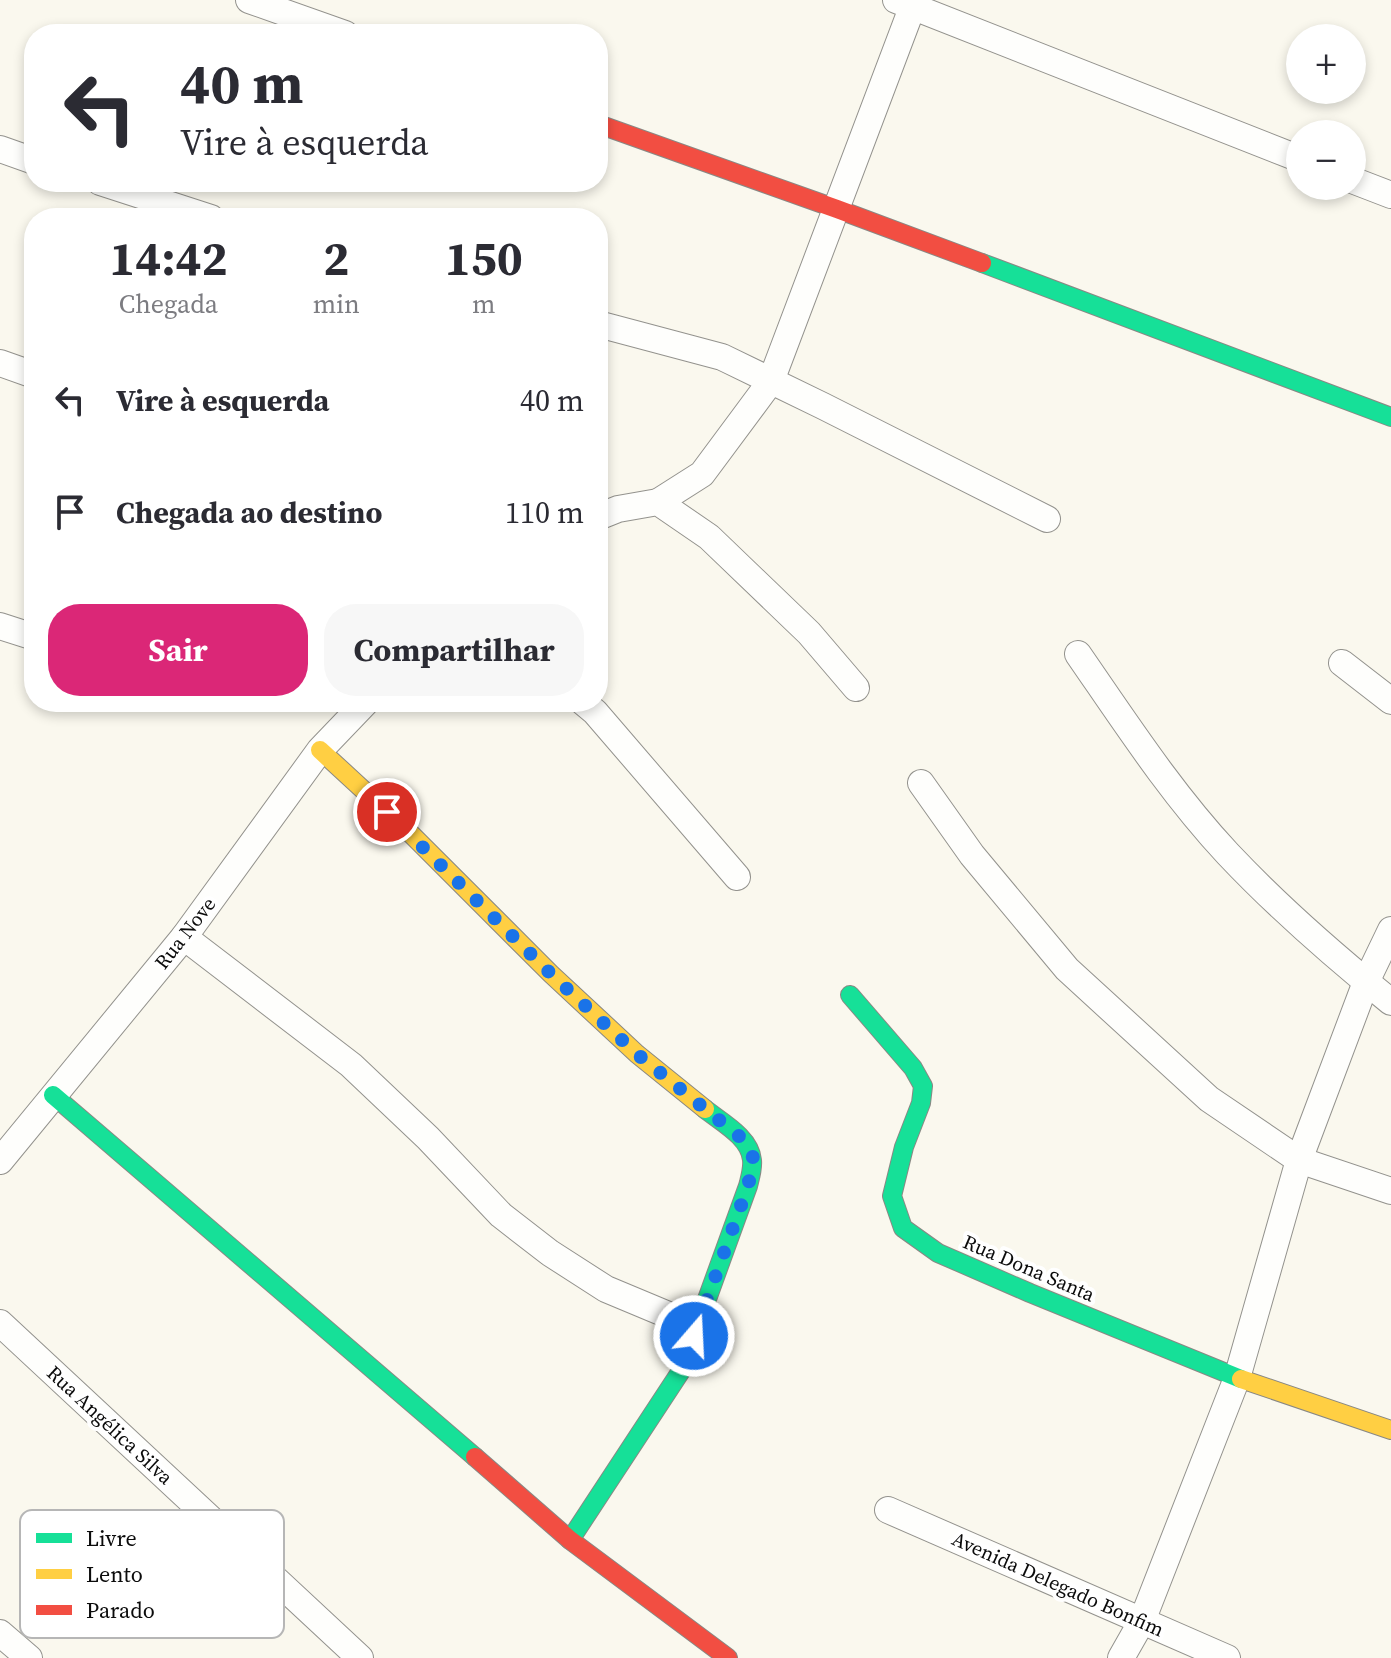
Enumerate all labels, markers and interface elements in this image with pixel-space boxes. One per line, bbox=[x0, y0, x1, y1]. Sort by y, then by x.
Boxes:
map controls bbox=[1286, 24, 1366, 200]
button: + bbox=[1286, 24, 1366, 104]
text: 40 m bbox=[180, 45, 303, 122]
icon: left bbox=[48, 56, 152, 160]
text: Vire à esquerda bbox=[180, 118, 429, 167]
button: − bbox=[1286, 120, 1366, 200]
text: 14:42 bbox=[109, 225, 228, 291]
text: 2 bbox=[323, 225, 349, 291]
text: 150 bbox=[445, 225, 523, 291]
text: Chegada bbox=[119, 286, 218, 322]
text: min bbox=[313, 286, 360, 322]
text: m bbox=[472, 286, 496, 322]
icon: left bbox=[48, 378, 92, 422]
text: Vire à esquerda bbox=[116, 380, 329, 421]
text: 40 m bbox=[520, 380, 584, 421]
icon: arrive bbox=[48, 490, 92, 534]
text: Chegada ao destino bbox=[116, 492, 382, 533]
text: 110 m bbox=[505, 492, 584, 533]
button: Sair bbox=[48, 604, 308, 696]
button: Compartilhar bbox=[324, 604, 584, 696]
pin bbox=[353, 778, 421, 846]
icon: arrive bbox=[365, 790, 409, 834]
street label: Rua Nove bbox=[148, 891, 222, 975]
street label: Rua Dona Santa bbox=[959, 1228, 1100, 1309]
position arrow bbox=[652, 1294, 736, 1378]
street label: Rua Angélica Silva bbox=[41, 1359, 180, 1491]
legend bbox=[20, 1510, 284, 1638]
text: Livre bbox=[86, 1523, 137, 1553]
street label: Avenida Delegado Bonfim bbox=[948, 1525, 1168, 1643]
text: Lento bbox=[86, 1559, 143, 1589]
text: Parado bbox=[86, 1595, 155, 1625]

